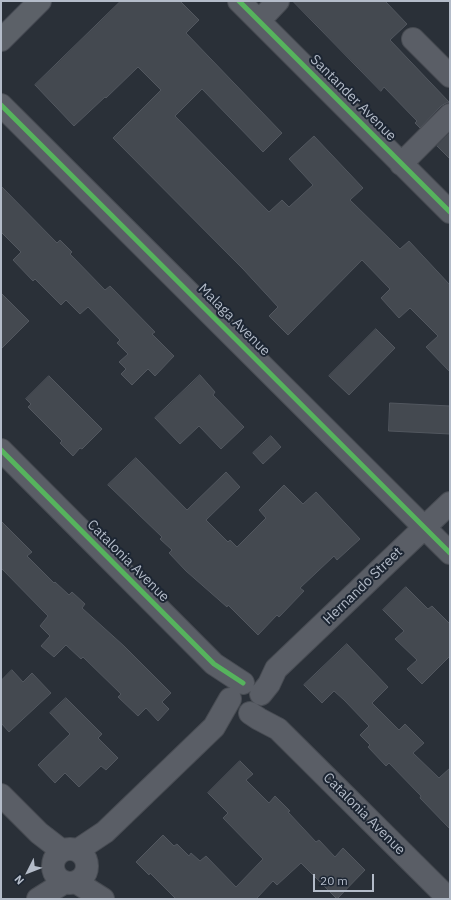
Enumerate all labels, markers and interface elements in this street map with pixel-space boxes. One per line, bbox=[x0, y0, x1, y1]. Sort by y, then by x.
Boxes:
street label: Santander Avenue bbox=[306, 51, 400, 145]
street label: Malaga Avenue bbox=[194, 280, 274, 360]
street label: Catalonia Avenue bbox=[83, 516, 173, 606]
street label: Hernando Street bbox=[320, 544, 406, 628]
street label: Catalonia Avenue bbox=[319, 769, 409, 859]
north arrow bbox=[8, 852, 48, 892]
scale bar bbox=[315, 866, 376, 892]
text: N bbox=[11, 872, 27, 888]
text: 20 m bbox=[320, 873, 348, 888]

